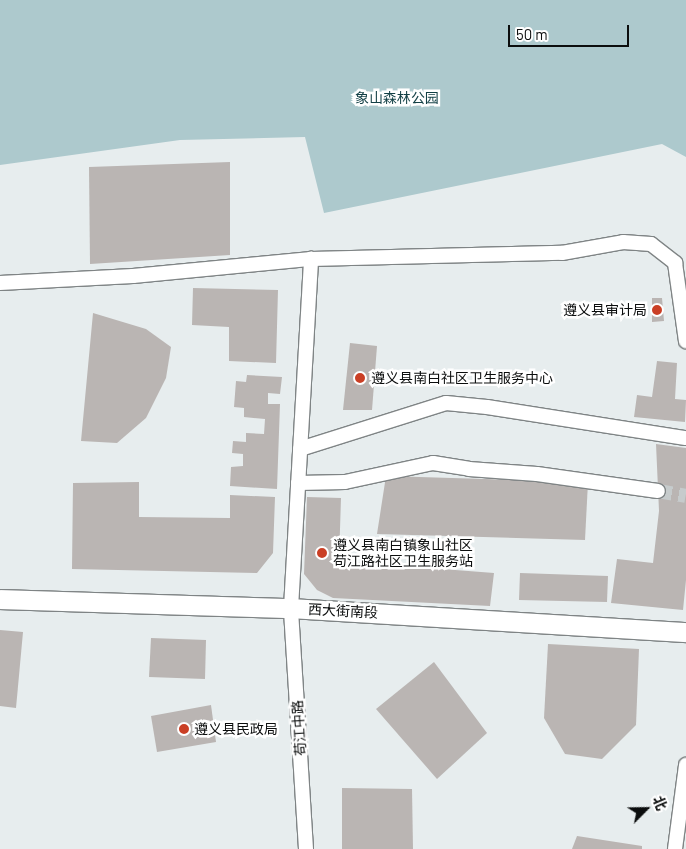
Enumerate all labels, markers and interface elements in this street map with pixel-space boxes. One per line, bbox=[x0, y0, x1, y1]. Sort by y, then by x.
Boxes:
scale bar bbox=[511, 15, 632, 47]
text: 50 m bbox=[516, 25, 548, 43]
park label: 象山森林公园 bbox=[355, 90, 439, 106]
place label: 遵义县审计局 bbox=[563, 302, 647, 318]
marker: 遵义县审计局 bbox=[651, 304, 663, 316]
place label: 遵义县南白社区卫生服务中心 bbox=[371, 370, 553, 386]
marker: 遵义县南白社区卫生服务中心 bbox=[353, 371, 367, 385]
place label: 遵义县南白镇象山社区 苟江路社区卫生服务站 bbox=[333, 537, 473, 570]
marker: 遵义县南白镇象山社区 苟江路社区卫生服务站 bbox=[315, 546, 329, 560]
street label: 西大街南段 bbox=[308, 601, 378, 621]
street label: 苟江中路 bbox=[289, 699, 309, 757]
place label: 遵义县民政局 bbox=[194, 721, 278, 737]
marker: 遵义县民政局 bbox=[178, 723, 190, 735]
north arrow bbox=[621, 784, 671, 834]
text: 北 bbox=[650, 793, 671, 813]

